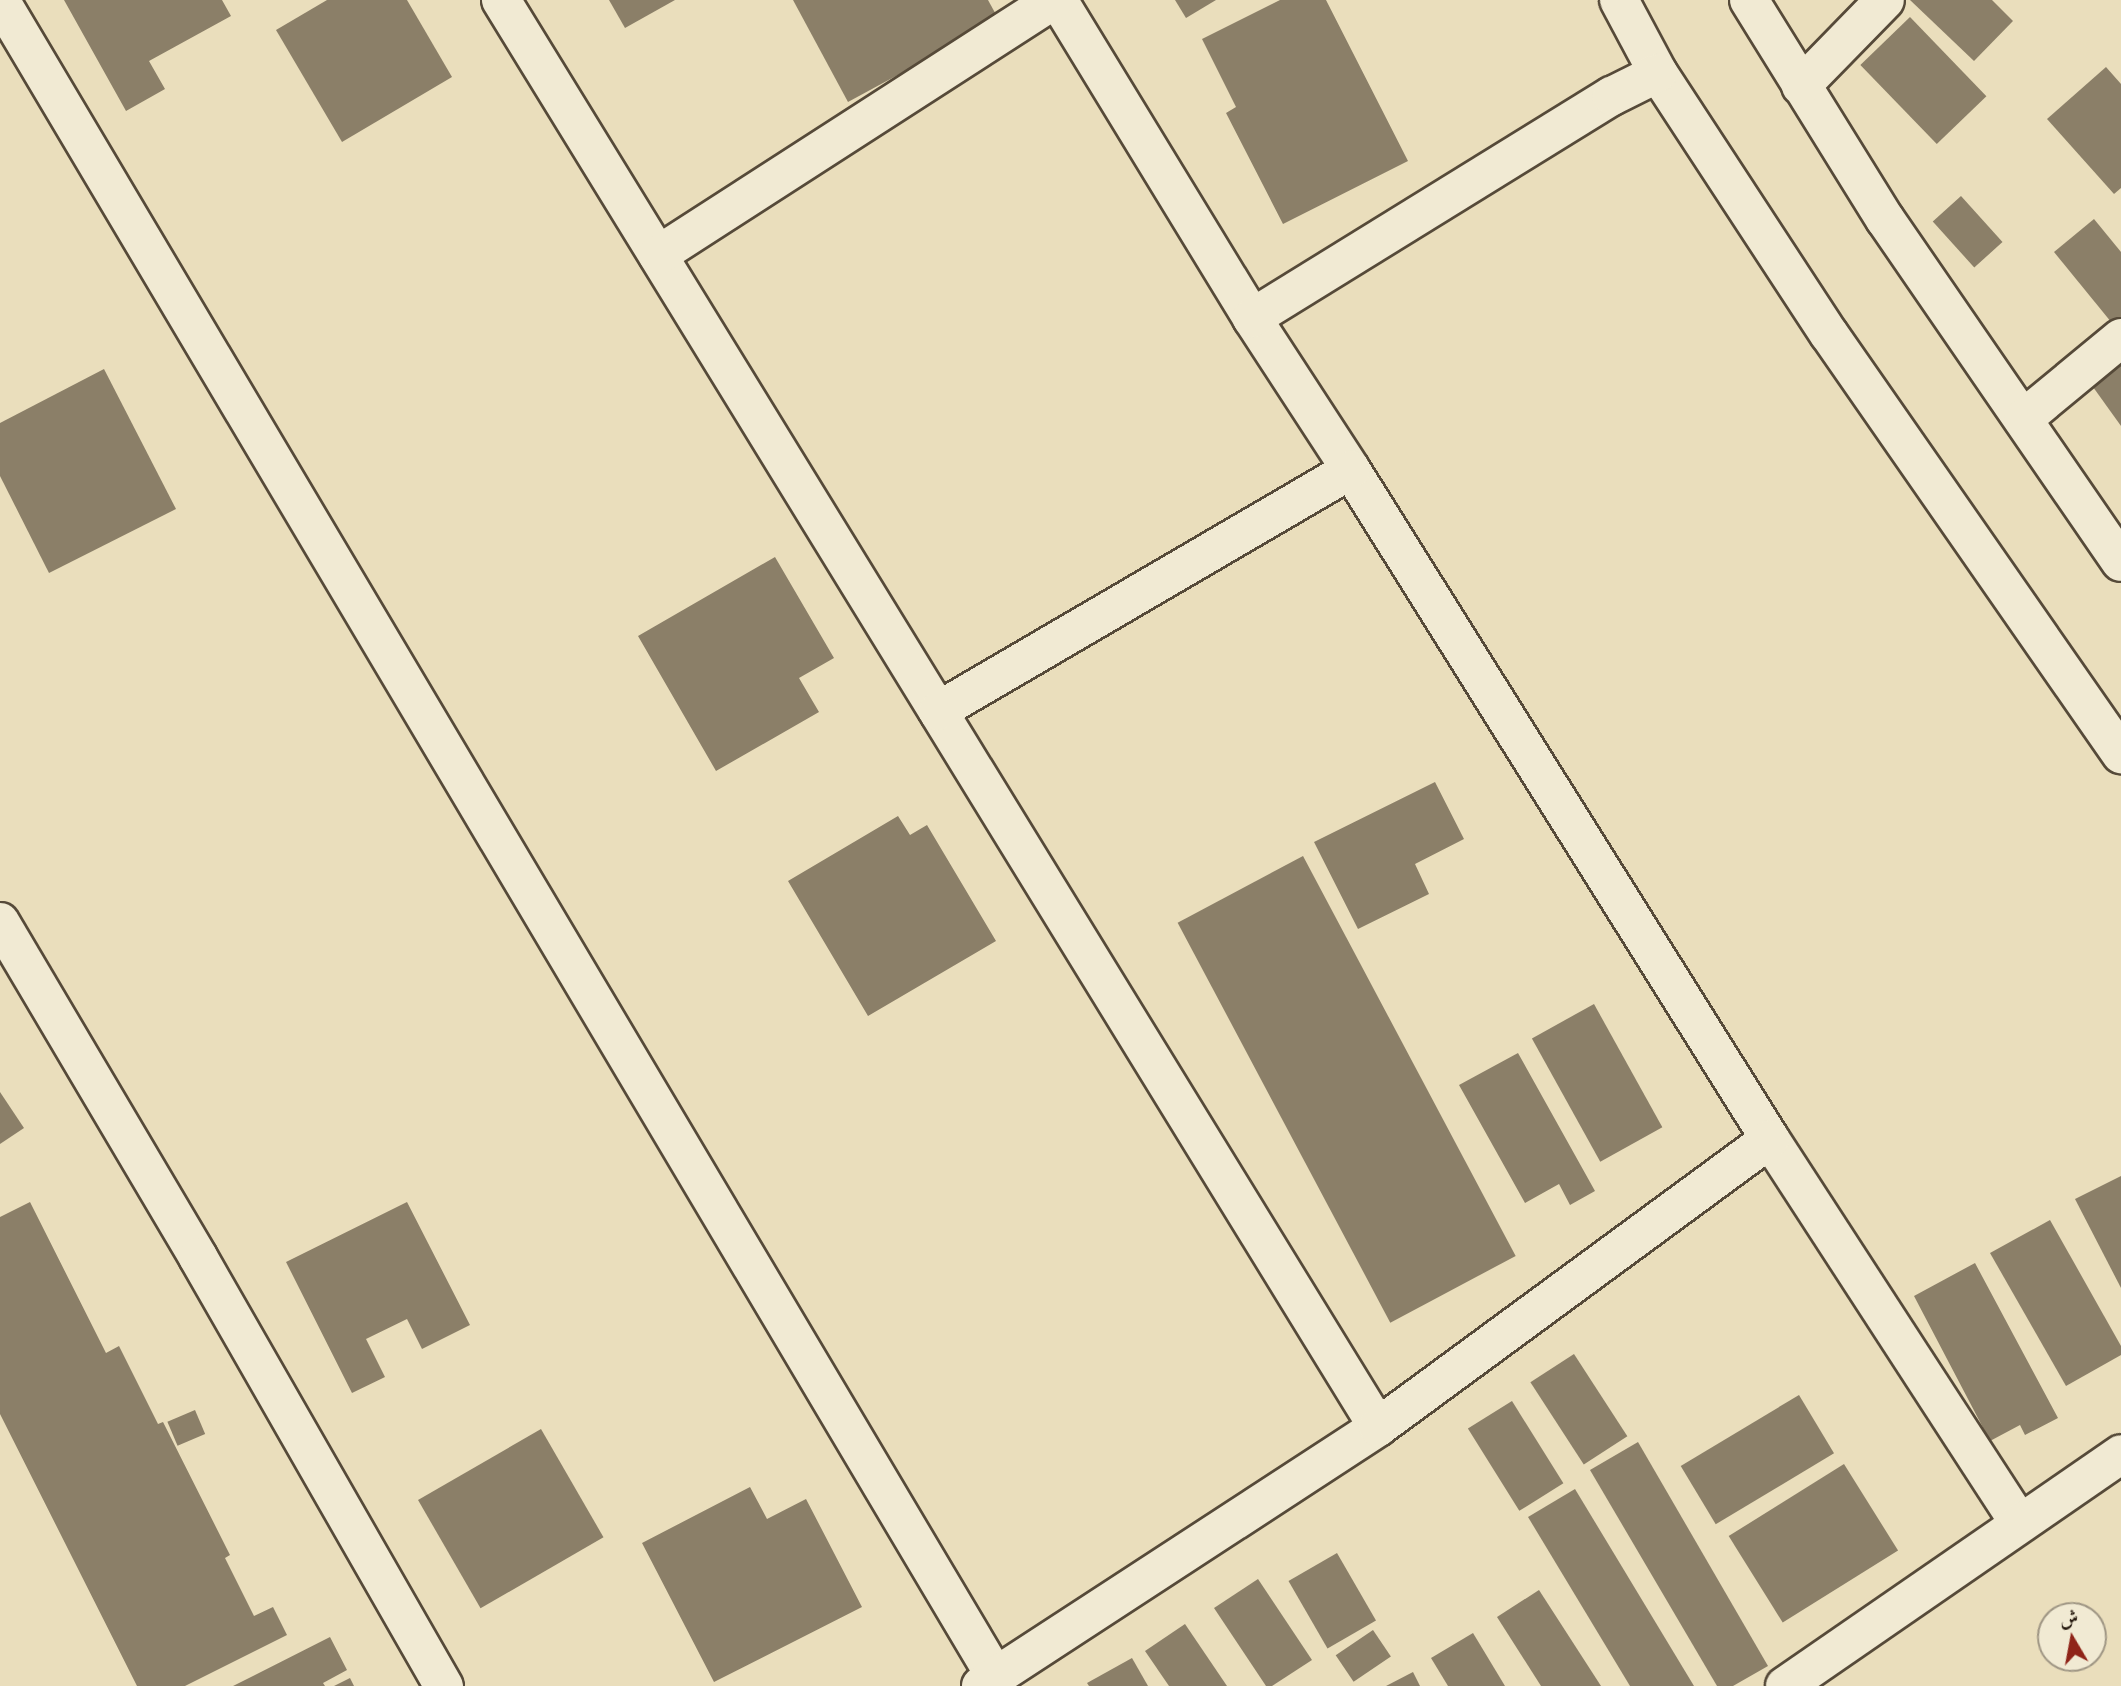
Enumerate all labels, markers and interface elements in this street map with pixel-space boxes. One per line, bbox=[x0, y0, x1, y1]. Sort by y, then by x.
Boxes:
north arrow bbox=[2037, 1602, 2107, 1672]
text: ش bbox=[2057, 1604, 2080, 1633]

